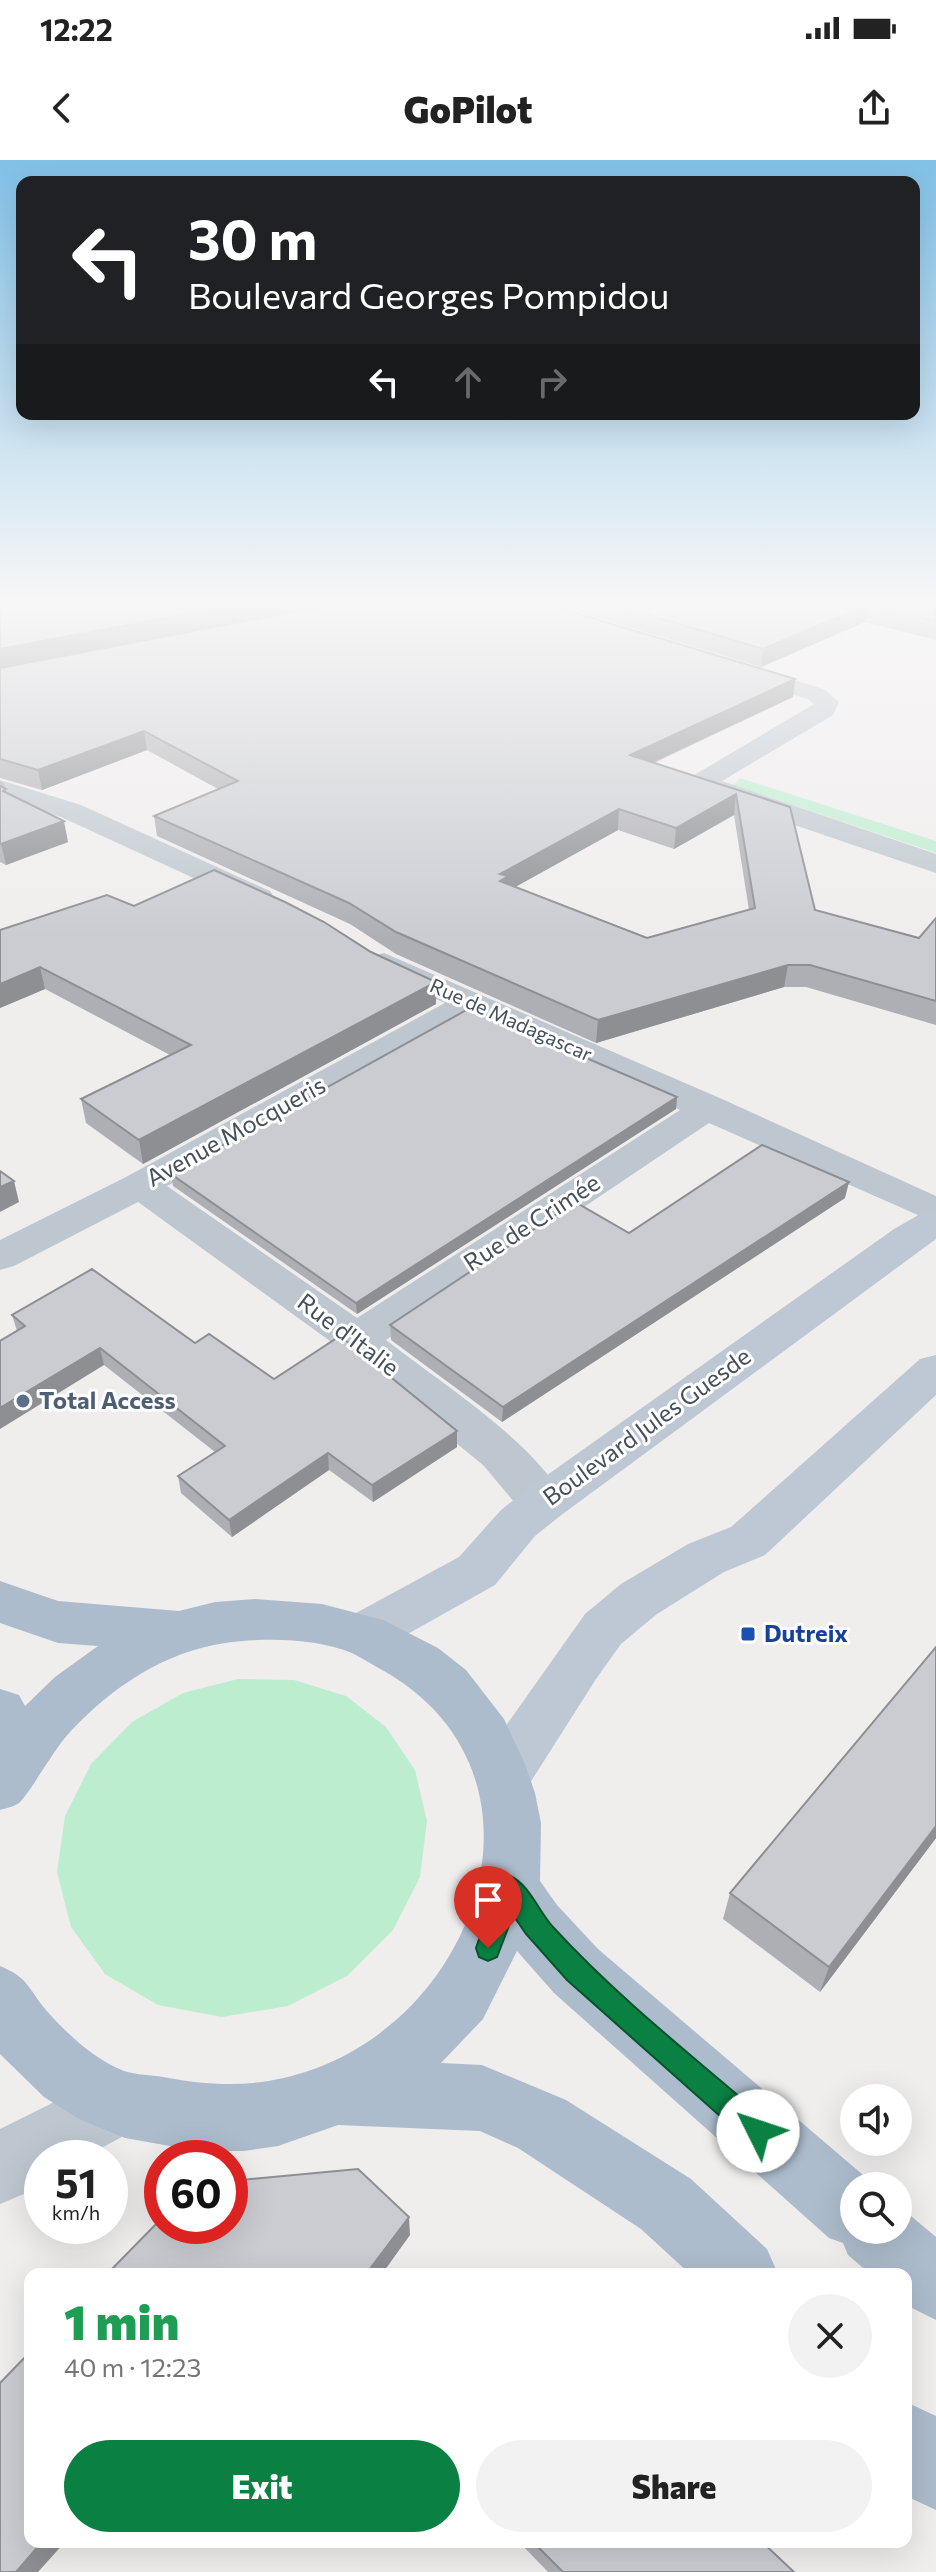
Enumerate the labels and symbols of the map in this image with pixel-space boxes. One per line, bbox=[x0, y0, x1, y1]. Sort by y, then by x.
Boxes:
street label: Rue de Madagascar bbox=[427, 973, 596, 1066]
street label: Avenue Mocqueris bbox=[141, 1069, 330, 1192]
street label: Rue de Crimée bbox=[458, 1167, 605, 1276]
street label: Rue d'Italie bbox=[293, 1286, 405, 1381]
street label: Boulevard Jules Guesde bbox=[537, 1341, 756, 1511]
place label: Total Access bbox=[39, 1385, 176, 1414]
marker: Total Access bbox=[14, 1392, 32, 1410]
place label: Dutreix bbox=[764, 1618, 848, 1647]
marker: Dutreix bbox=[739, 1625, 757, 1643]
pin bbox=[454, 1866, 522, 1948]
position arrow bbox=[716, 2089, 800, 2173]
speed limit sign: 60 bbox=[144, 2140, 248, 2244]

